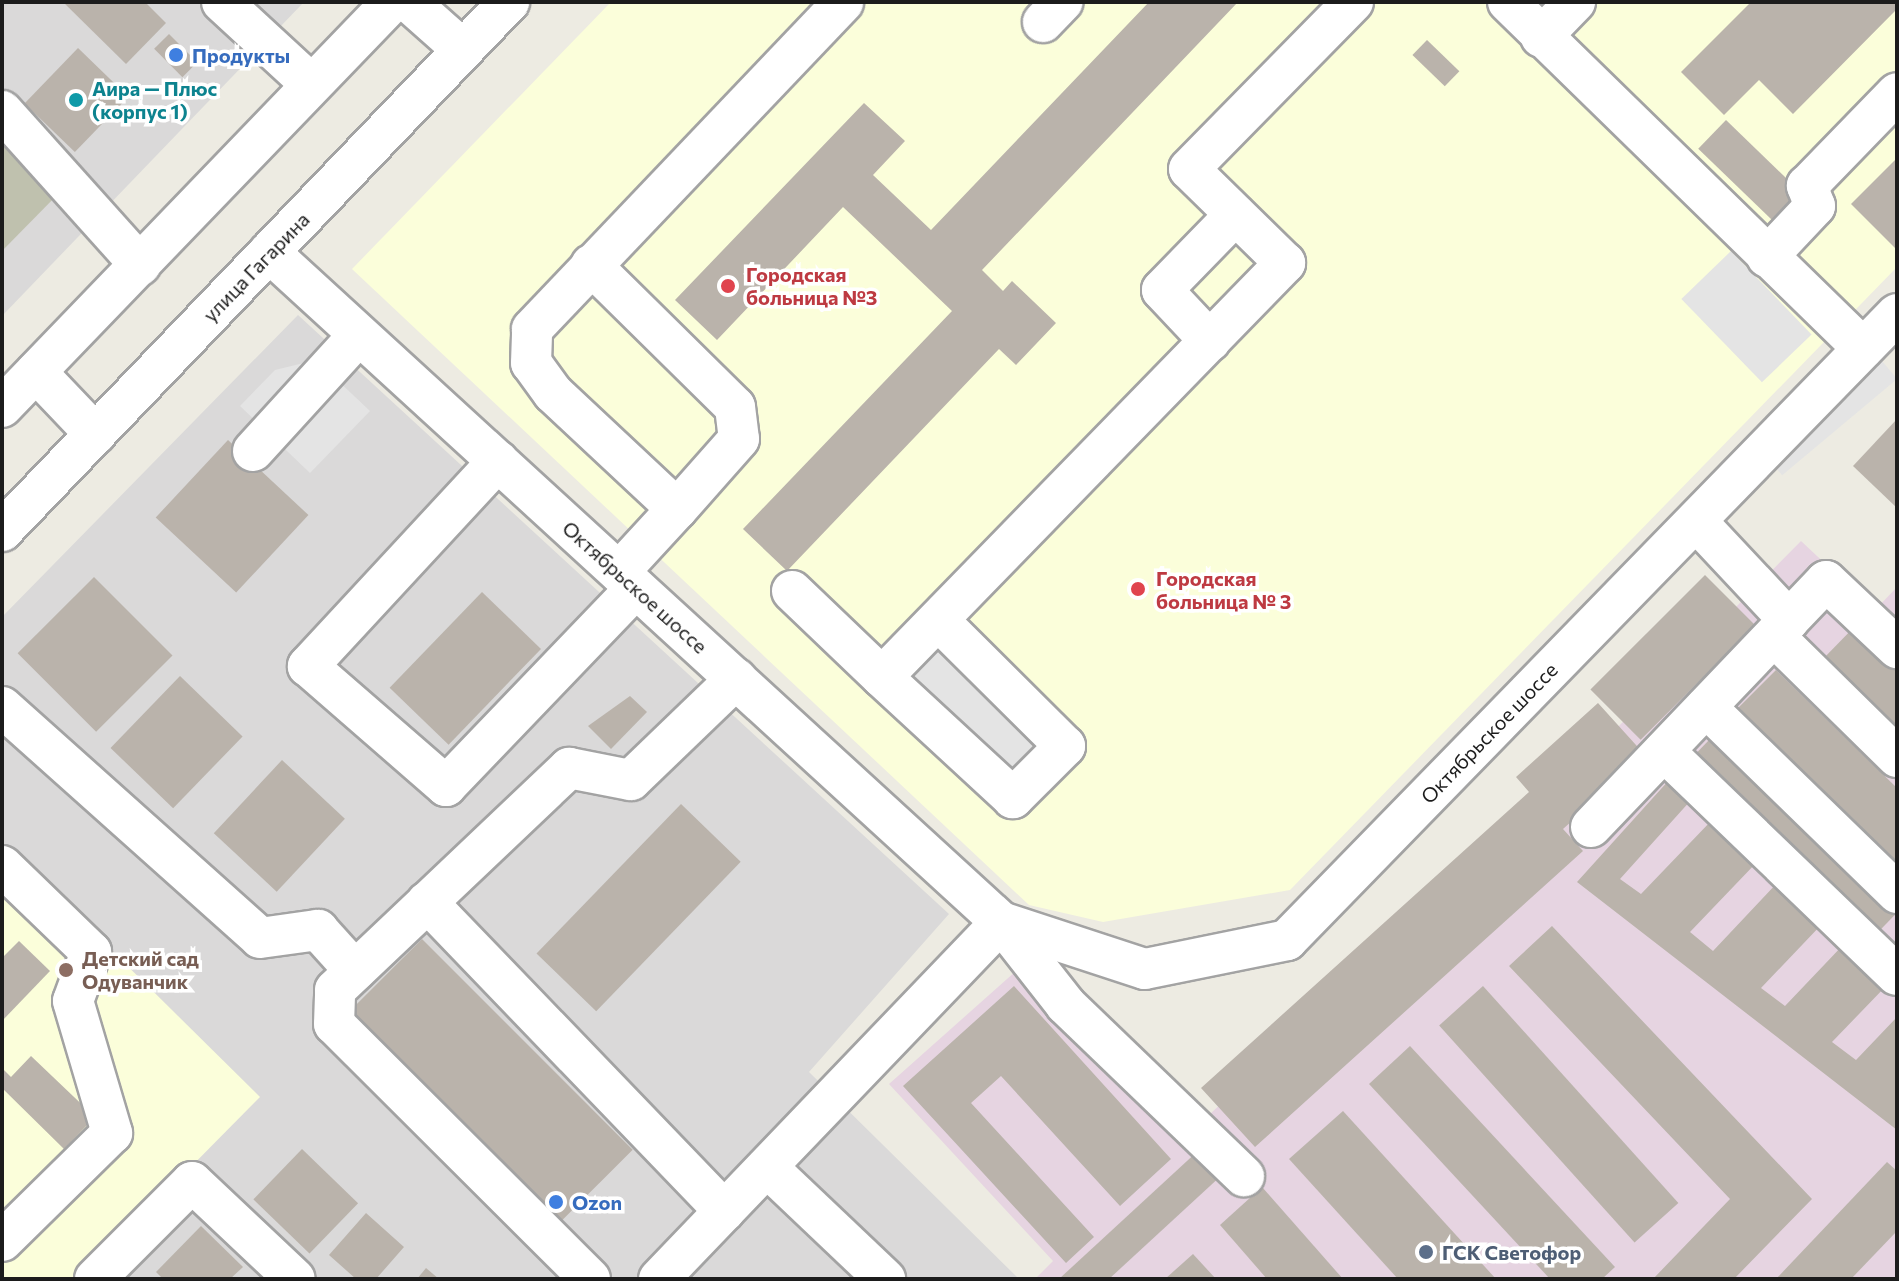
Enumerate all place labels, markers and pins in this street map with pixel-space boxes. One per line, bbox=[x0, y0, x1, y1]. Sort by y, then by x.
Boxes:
place label: Продукты bbox=[192, 43, 290, 67]
marker: Продукты bbox=[167, 46, 185, 64]
place label: Аира — Плюс (корпус 1) bbox=[92, 76, 217, 123]
marker: Аира — Плюс (корпус 1) bbox=[67, 91, 85, 109]
place label: Городская больница №3 bbox=[746, 262, 878, 309]
marker: Городская больница №3 bbox=[717, 275, 739, 297]
place label: Городская больница № 3 bbox=[1156, 566, 1291, 613]
marker: Городская больница № 3 bbox=[1127, 578, 1149, 600]
place label: Детский сад Одуванчик bbox=[82, 946, 199, 993]
marker: Детский сад Одуванчик bbox=[57, 961, 75, 979]
place label: Ozon bbox=[572, 1190, 622, 1214]
marker: Ozon bbox=[547, 1193, 565, 1211]
place label: ГСК Светофор bbox=[1442, 1240, 1581, 1264]
marker: ГСК Светофор bbox=[1417, 1243, 1435, 1261]

